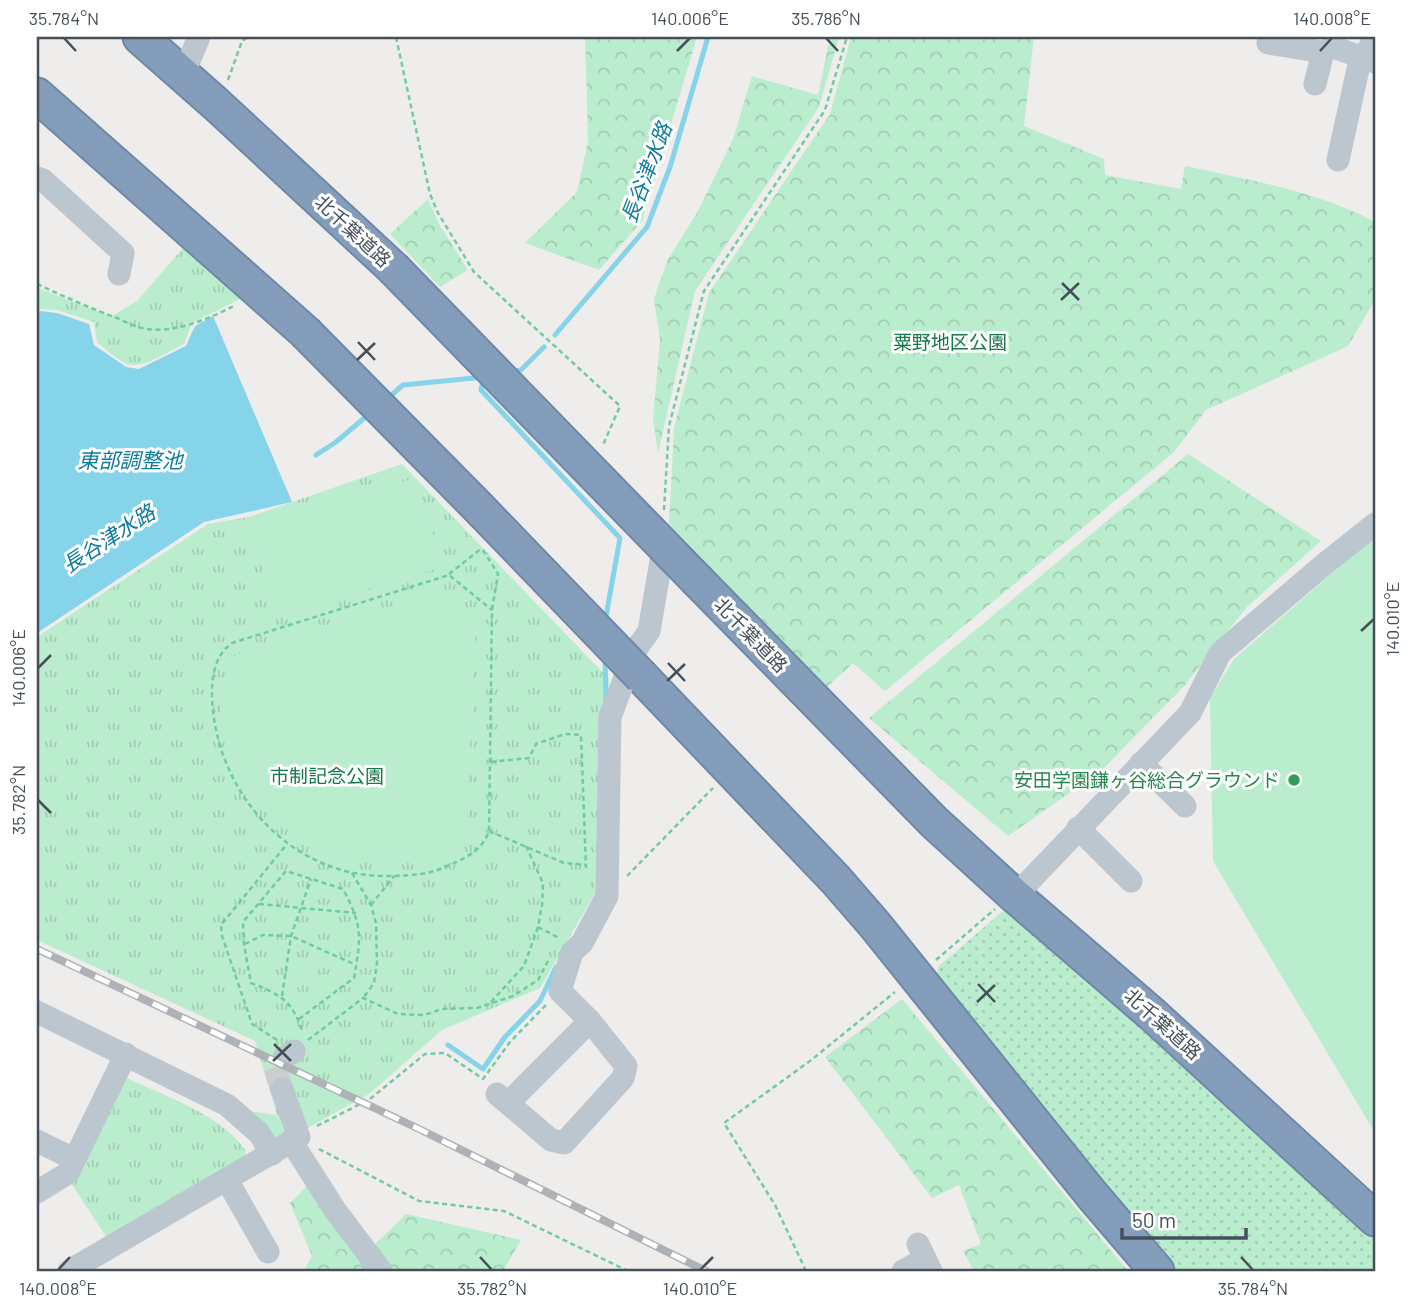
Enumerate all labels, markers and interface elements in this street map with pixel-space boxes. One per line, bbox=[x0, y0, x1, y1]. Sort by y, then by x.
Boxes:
text: 35.784°N bbox=[29, 7, 99, 29]
text: 140.006°E bbox=[651, 7, 729, 29]
text: 35.786°N bbox=[791, 7, 861, 29]
text: 140.008°E bbox=[1293, 7, 1371, 29]
water label: 長谷津水路 bbox=[615, 117, 677, 226]
street label: 北千葉道路 bbox=[311, 190, 396, 271]
park label: 粟野地区公園 bbox=[893, 330, 1007, 353]
water label: 東部調整池 bbox=[78, 447, 184, 472]
water label: 長谷津水路 bbox=[57, 498, 161, 577]
text: 140.010°E bbox=[1381, 582, 1403, 656]
street label: 北千葉道路 bbox=[710, 592, 793, 677]
text: 140.006°E bbox=[7, 629, 29, 707]
park label: 市制記念公園 bbox=[270, 764, 384, 787]
text: 35.782°N bbox=[7, 765, 29, 835]
place label: 安田学園鎌ヶ谷総合グラウンド bbox=[1014, 768, 1280, 791]
marker: 安田学園鎌ヶ谷総合グラウンド bbox=[1286, 772, 1302, 788]
street label: 北千葉道路 bbox=[1120, 983, 1206, 1064]
scale bar bbox=[1122, 1196, 1246, 1240]
text: 50 m bbox=[1132, 1207, 1176, 1232]
text: 140.008°E bbox=[19, 1277, 97, 1299]
text: 35.782°N bbox=[457, 1277, 527, 1299]
text: 140.010°E bbox=[663, 1277, 737, 1299]
text: 35.784°N bbox=[1218, 1277, 1288, 1299]

